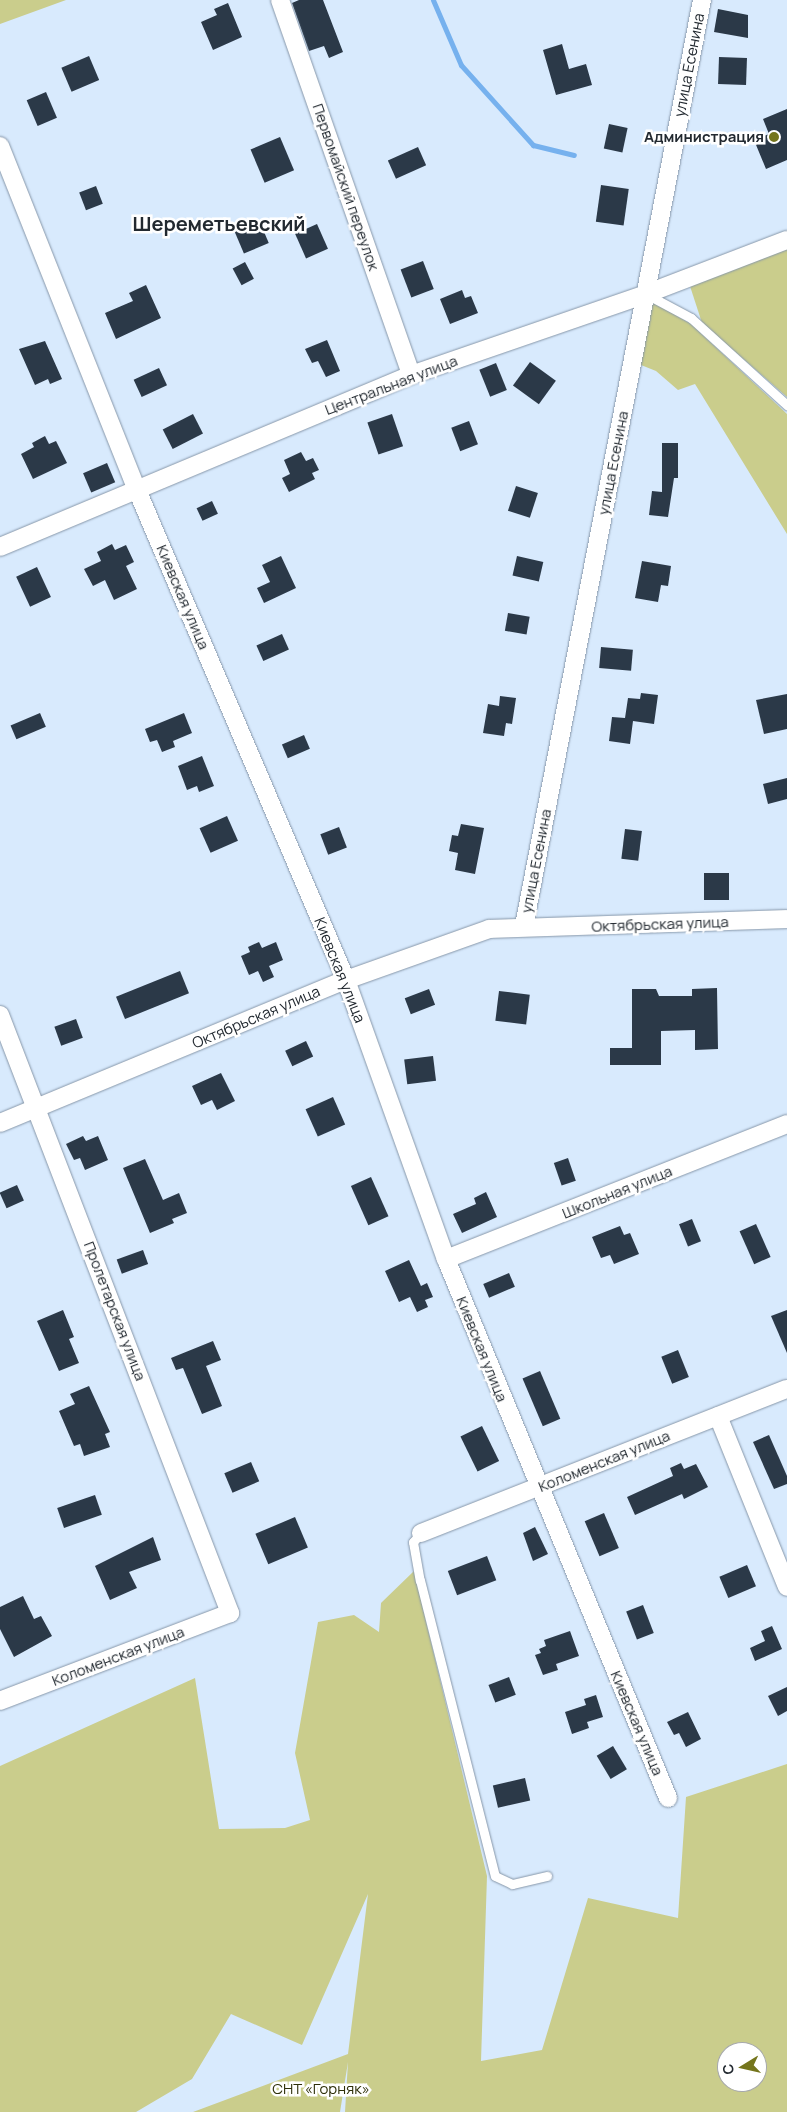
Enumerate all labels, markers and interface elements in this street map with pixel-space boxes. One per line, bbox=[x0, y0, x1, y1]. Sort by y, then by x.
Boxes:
street label: улица Есенина bbox=[670, 11, 708, 119]
street label: Первомайский переулок bbox=[309, 101, 383, 273]
place label: Администрация bbox=[644, 128, 764, 146]
marker: Администрация bbox=[768, 131, 780, 143]
district label: Шереметьевский bbox=[132, 211, 306, 235]
street label: Центральная улица bbox=[322, 351, 460, 419]
street label: улица Есенина bbox=[594, 409, 632, 517]
street label: Киевская улица bbox=[153, 542, 213, 652]
street label: улица Есенина bbox=[517, 807, 555, 915]
street label: Октябрьская улица bbox=[591, 913, 729, 935]
street label: Киевская улица bbox=[311, 915, 369, 1025]
street label: Октябрьская улица bbox=[189, 982, 323, 1052]
street label: Школьная улица bbox=[559, 1162, 675, 1222]
street label: Пролетарская улица bbox=[80, 1239, 150, 1383]
street label: Киевская улица bbox=[453, 1294, 511, 1404]
street label: Коломенская улица bbox=[536, 1426, 672, 1496]
street label: Коломенская улица bbox=[49, 1622, 187, 1690]
street label: Киевская улица bbox=[607, 1668, 667, 1778]
north arrow bbox=[717, 2042, 767, 2092]
text: С bbox=[717, 2063, 738, 2076]
park label: СНТ «Горняк» bbox=[272, 2080, 370, 2098]

